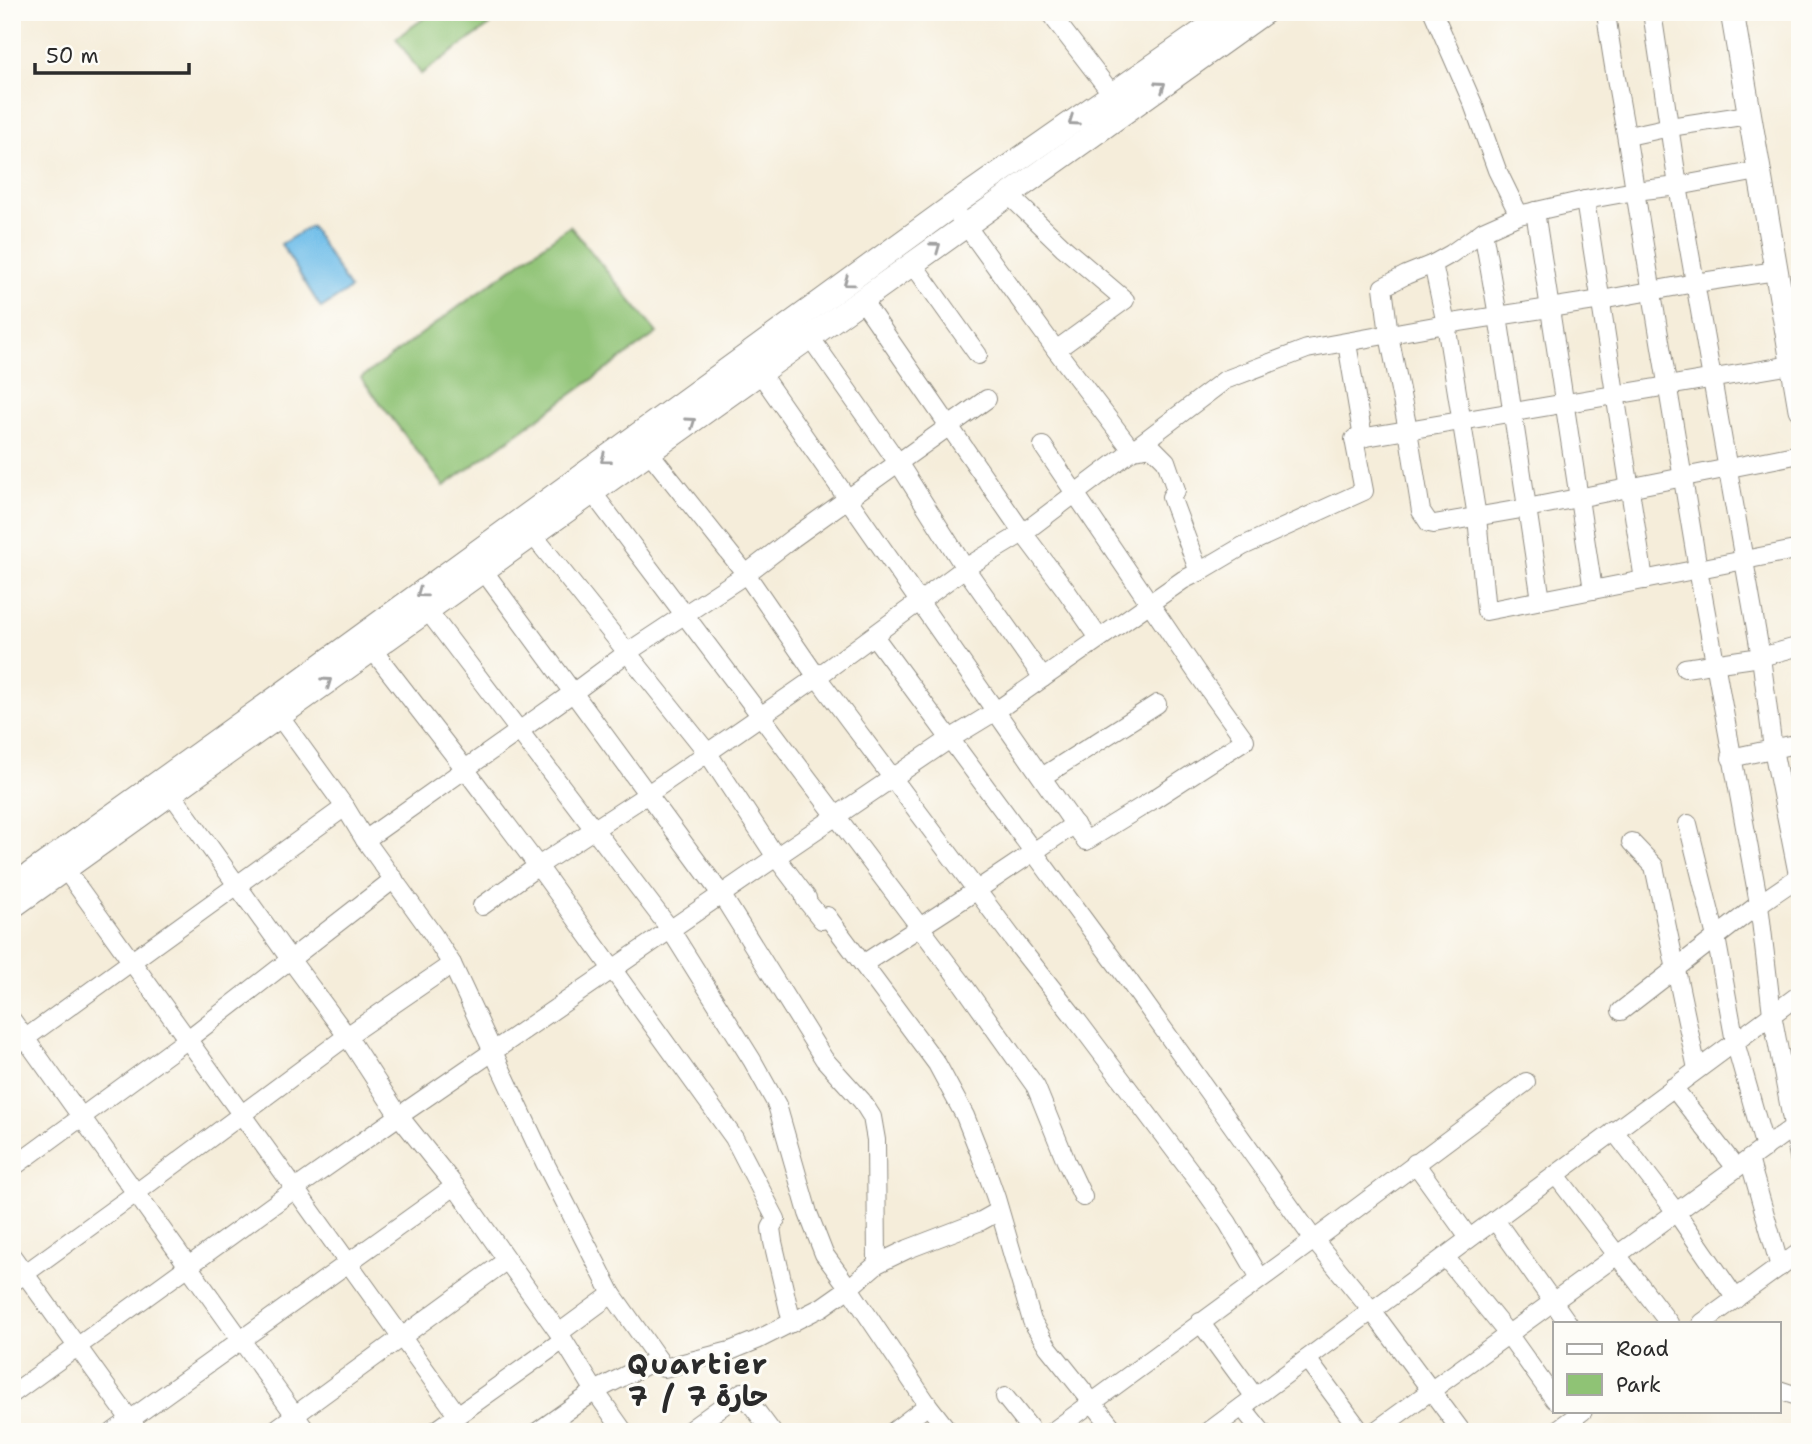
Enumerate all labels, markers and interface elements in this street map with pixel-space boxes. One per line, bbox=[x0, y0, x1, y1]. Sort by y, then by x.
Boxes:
scale bar bbox=[35, 32, 189, 76]
text: 50 m bbox=[46, 42, 99, 70]
one-way arrow bbox=[1153, 82, 1166, 94]
one-way arrow bbox=[1068, 113, 1081, 125]
one-way arrow bbox=[928, 243, 941, 255]
one-way arrow bbox=[843, 274, 856, 286]
one-way arrow bbox=[683, 418, 696, 430]
one-way arrow bbox=[600, 451, 613, 464]
one-way arrow bbox=[416, 585, 429, 597]
one-way arrow bbox=[319, 678, 332, 690]
legend bbox=[1553, 1322, 1780, 1412]
text: Road bbox=[1616, 1335, 1669, 1363]
district label: Quartier 7 / حارة 7 bbox=[627, 1345, 769, 1415]
text: Park bbox=[1616, 1371, 1661, 1399]

